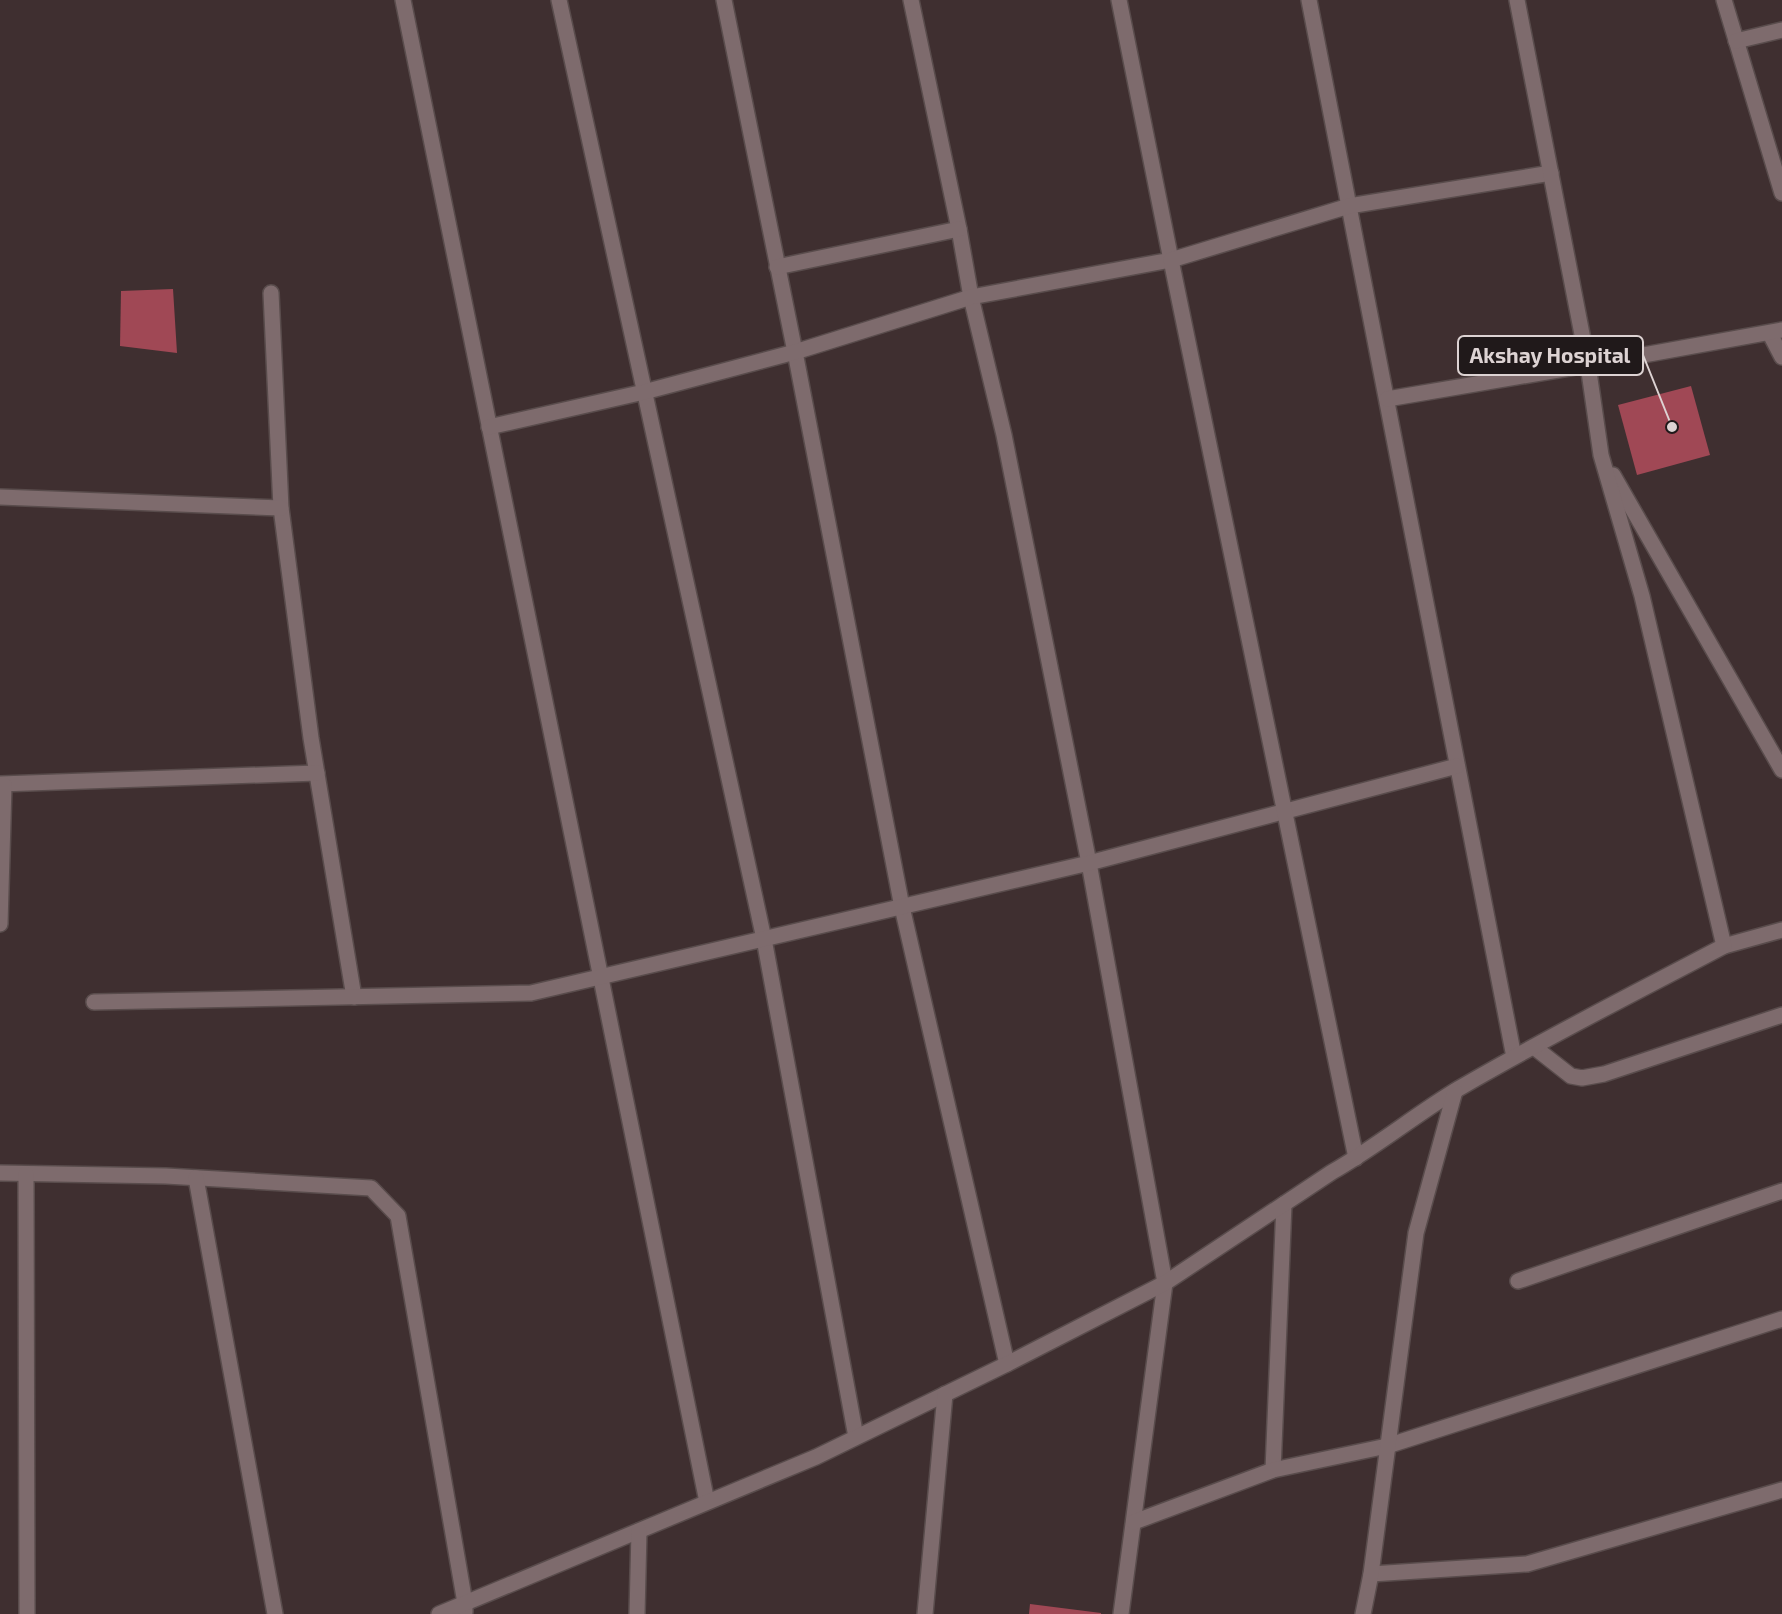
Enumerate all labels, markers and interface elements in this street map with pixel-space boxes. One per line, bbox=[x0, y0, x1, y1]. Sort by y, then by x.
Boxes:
callout: Akshay Hospital bbox=[1458, 336, 1643, 375]
text: Akshay Hospital bbox=[1470, 342, 1631, 368]

